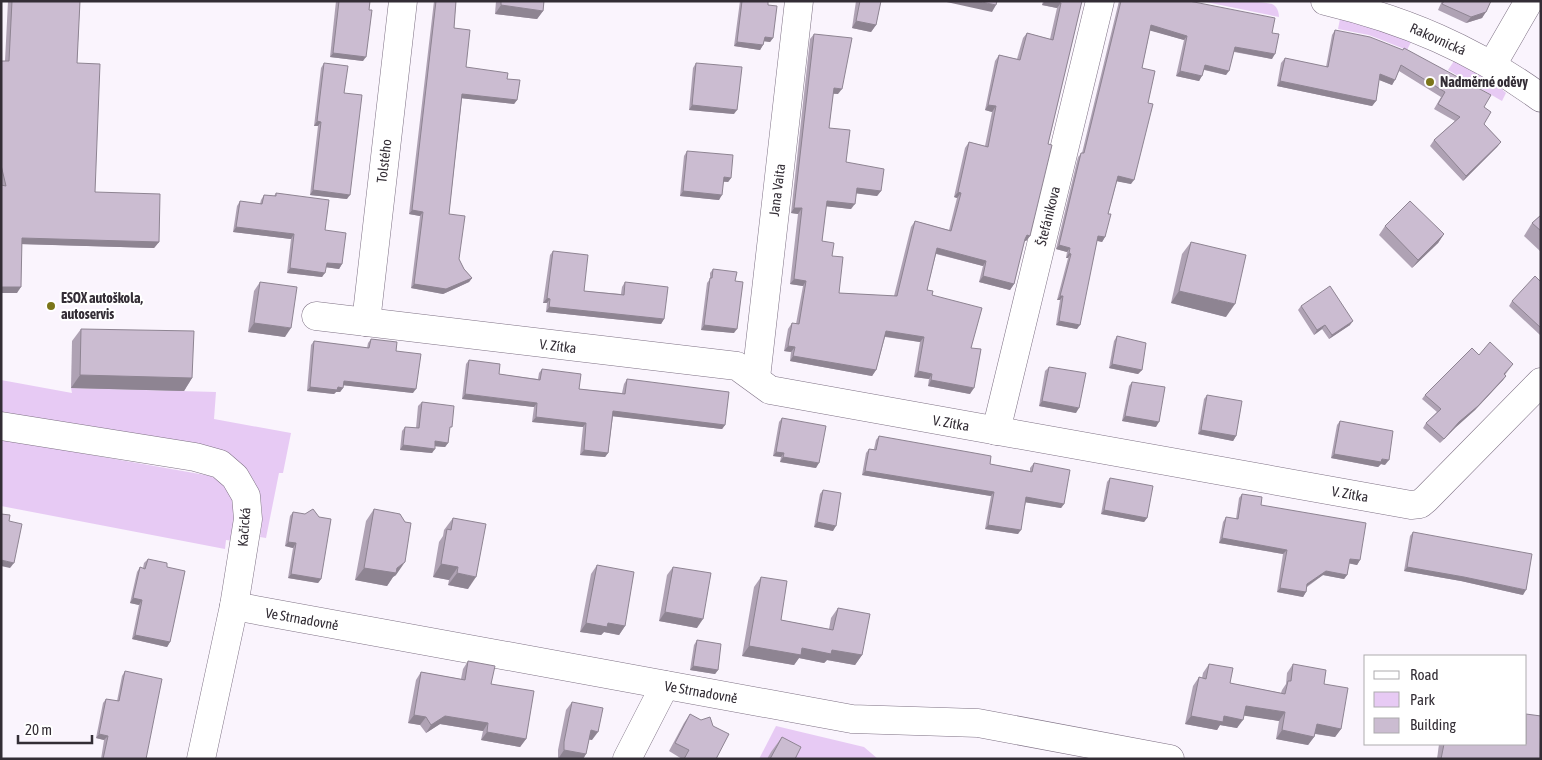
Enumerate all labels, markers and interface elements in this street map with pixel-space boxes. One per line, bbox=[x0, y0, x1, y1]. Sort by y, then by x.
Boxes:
street label: Rakovnická bbox=[1408, 20, 1468, 58]
place label: Nadměrné oděvy bbox=[1440, 74, 1528, 90]
marker: Nadměrné oděvy bbox=[1424, 76, 1436, 88]
street label: Tolstého bbox=[373, 138, 395, 184]
street label: Jana Vaita bbox=[766, 163, 788, 217]
street label: Štefánikova bbox=[1033, 184, 1063, 248]
place label: ESOX autoškola, autoservis bbox=[61, 290, 143, 322]
marker: ESOX autoškola, autoservis bbox=[45, 300, 57, 312]
street label: V. Zítka bbox=[539, 336, 577, 356]
street label: V. Zítka bbox=[931, 412, 971, 434]
street label: V. Zítka bbox=[1330, 483, 1370, 505]
street label: Kačická bbox=[235, 507, 253, 547]
street label: Ve Strnadovně bbox=[264, 605, 340, 633]
legend bbox=[1364, 655, 1527, 745]
text: Road bbox=[1410, 666, 1439, 683]
street label: Ve Strnadovně bbox=[663, 678, 739, 706]
text: Park bbox=[1410, 691, 1435, 708]
scale bar bbox=[18, 712, 91, 744]
text: Building bbox=[1410, 716, 1456, 733]
text: 20 m bbox=[25, 721, 52, 738]

